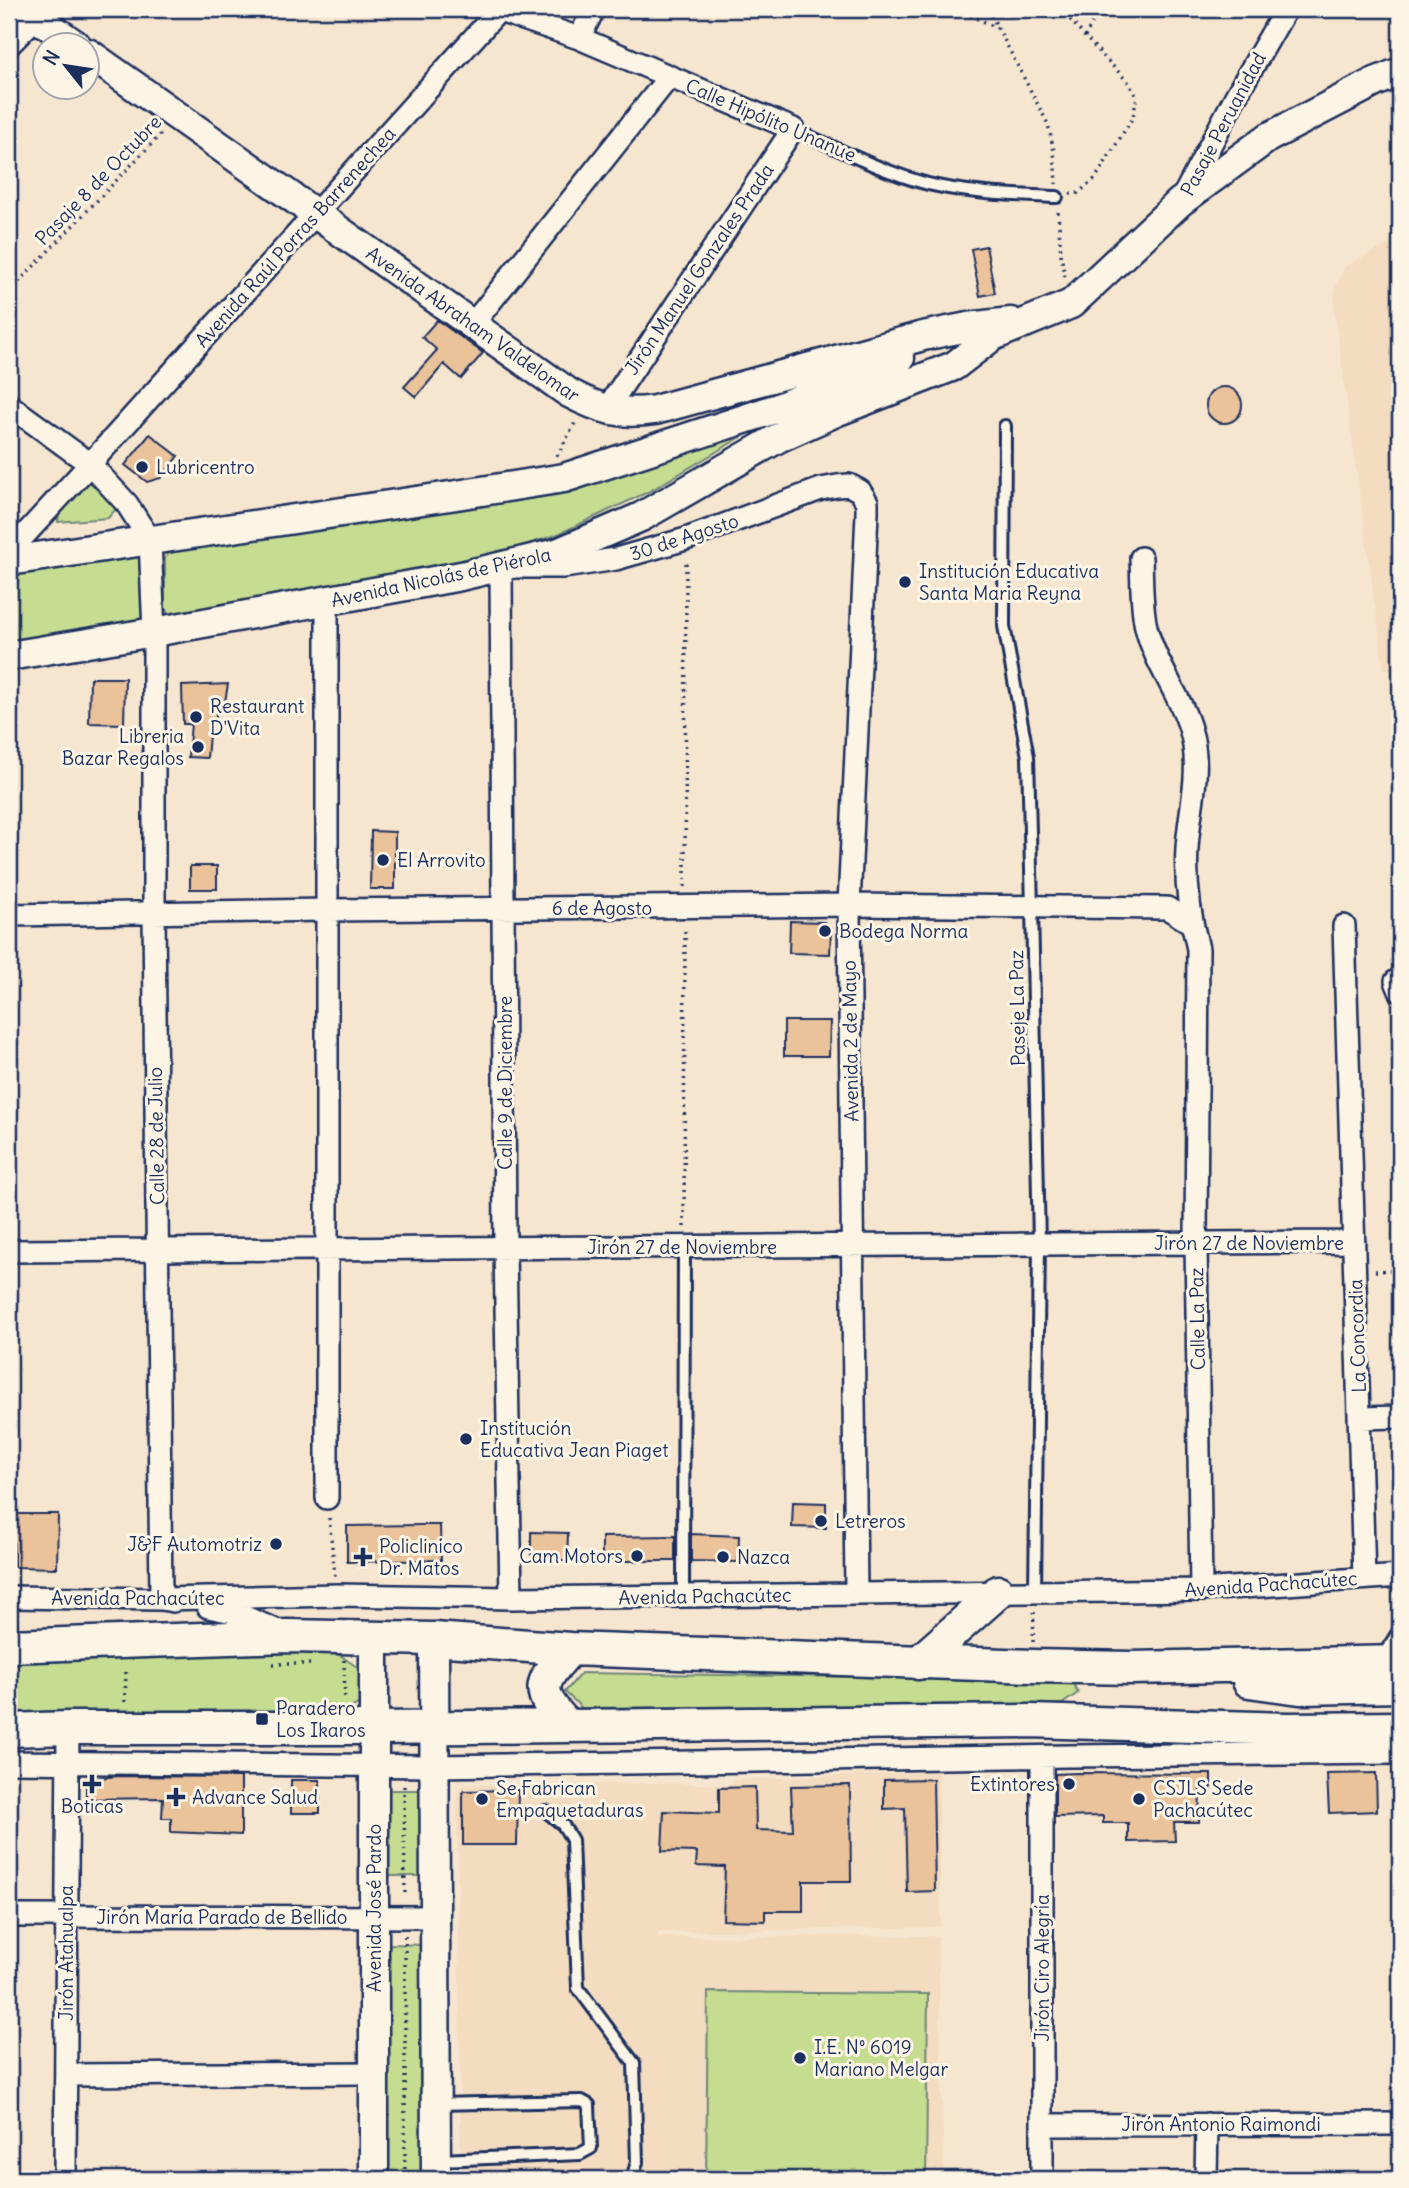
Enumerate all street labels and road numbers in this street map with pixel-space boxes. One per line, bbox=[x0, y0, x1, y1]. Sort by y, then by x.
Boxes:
street label: Pasaje Peruanidad bbox=[1175, 48, 1271, 200]
street label: Calle Hipólito Unanue bbox=[682, 73, 860, 167]
street label: Pasaje 8 de Octubre bbox=[30, 110, 166, 250]
street label: Avenida Raúl Porras Barrenechea bbox=[190, 122, 401, 352]
street label: Jirón Manuel Gonzales Prada bbox=[619, 159, 779, 379]
street label: Avenida Abraham Valdelomar bbox=[362, 241, 585, 407]
street label: 30 de Agosto bbox=[627, 508, 741, 566]
street label: Avenida Nicolás de Piérola bbox=[329, 542, 553, 612]
street label: 6 de Agosto bbox=[552, 896, 652, 920]
street label: Paseje La Paz bbox=[1004, 950, 1030, 1066]
street label: Avenida 2 de Mayo bbox=[837, 960, 863, 1122]
street label: Calle 9 de Diciembre bbox=[493, 996, 517, 1170]
street label: Calle 28 de Julio bbox=[143, 1067, 169, 1205]
street label: Jirón 27 de Noviembre bbox=[1154, 1231, 1344, 1255]
street label: Jirón 27 de Noviembre bbox=[587, 1235, 777, 1259]
street label: Calle La Paz bbox=[1184, 1267, 1210, 1371]
street label: La Concordia bbox=[1343, 1279, 1371, 1393]
street label: Avenida Pachacútec bbox=[1184, 1566, 1358, 1602]
street label: Avenida Pachacútec bbox=[618, 1582, 792, 1610]
street label: Avenida Pachacútec bbox=[51, 1586, 225, 1610]
street label: Avenida José Pardo bbox=[362, 1824, 386, 1992]
street label: Jirón Atahualpa bbox=[54, 1885, 78, 2021]
street label: Jirón Ciro Alegría bbox=[1030, 1894, 1054, 2042]
street label: Jirón María Parado de Bellido bbox=[96, 1905, 348, 1929]
street label: Jirón Antonio Raimondi bbox=[1121, 2112, 1321, 2136]

